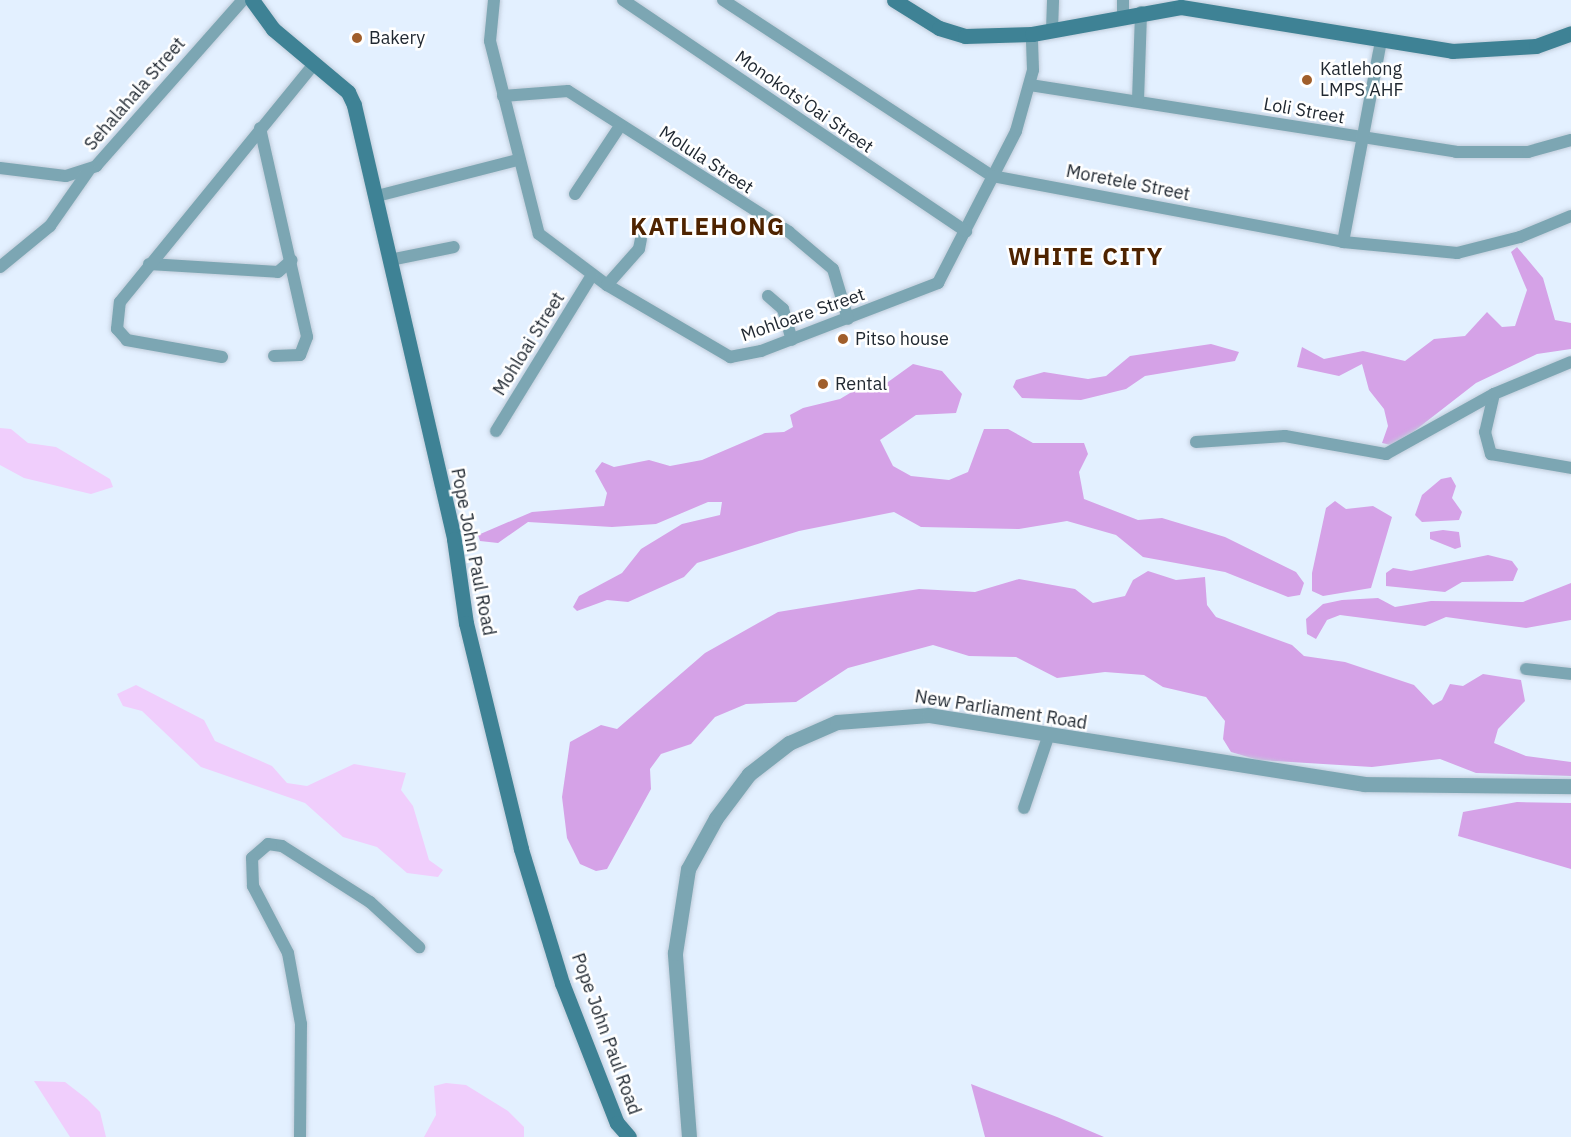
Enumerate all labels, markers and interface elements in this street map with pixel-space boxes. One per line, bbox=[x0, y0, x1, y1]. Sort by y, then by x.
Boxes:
place label: Bakery bbox=[369, 27, 425, 49]
marker: Bakery bbox=[350, 31, 364, 45]
street label: Sehalahala Street bbox=[80, 33, 190, 155]
street label: Monokots'Oai Street bbox=[731, 46, 877, 158]
place label: Katlehong LMPS AHF bbox=[1320, 59, 1404, 101]
marker: Katlehong LMPS AHF bbox=[1298, 71, 1316, 89]
street label: Loli Street bbox=[1262, 93, 1346, 129]
street label: Molula Street bbox=[655, 122, 757, 198]
street label: Moretele Street bbox=[1064, 160, 1192, 206]
district label: KATLEHONG bbox=[630, 213, 786, 241]
district label: WHITE CITY bbox=[1008, 243, 1164, 271]
street label: Mohloare Street bbox=[738, 284, 868, 346]
street label: Mohloai Street bbox=[489, 288, 569, 400]
place label: Pitso house bbox=[855, 328, 949, 350]
marker: Pitso house bbox=[836, 332, 850, 346]
place label: Rental bbox=[835, 373, 887, 395]
marker: Rental bbox=[816, 377, 830, 391]
street label: Pope John Paul Road bbox=[446, 466, 500, 638]
street label: New Parliament Road bbox=[913, 686, 1089, 734]
street label: Pope John Paul Road bbox=[567, 950, 645, 1118]

